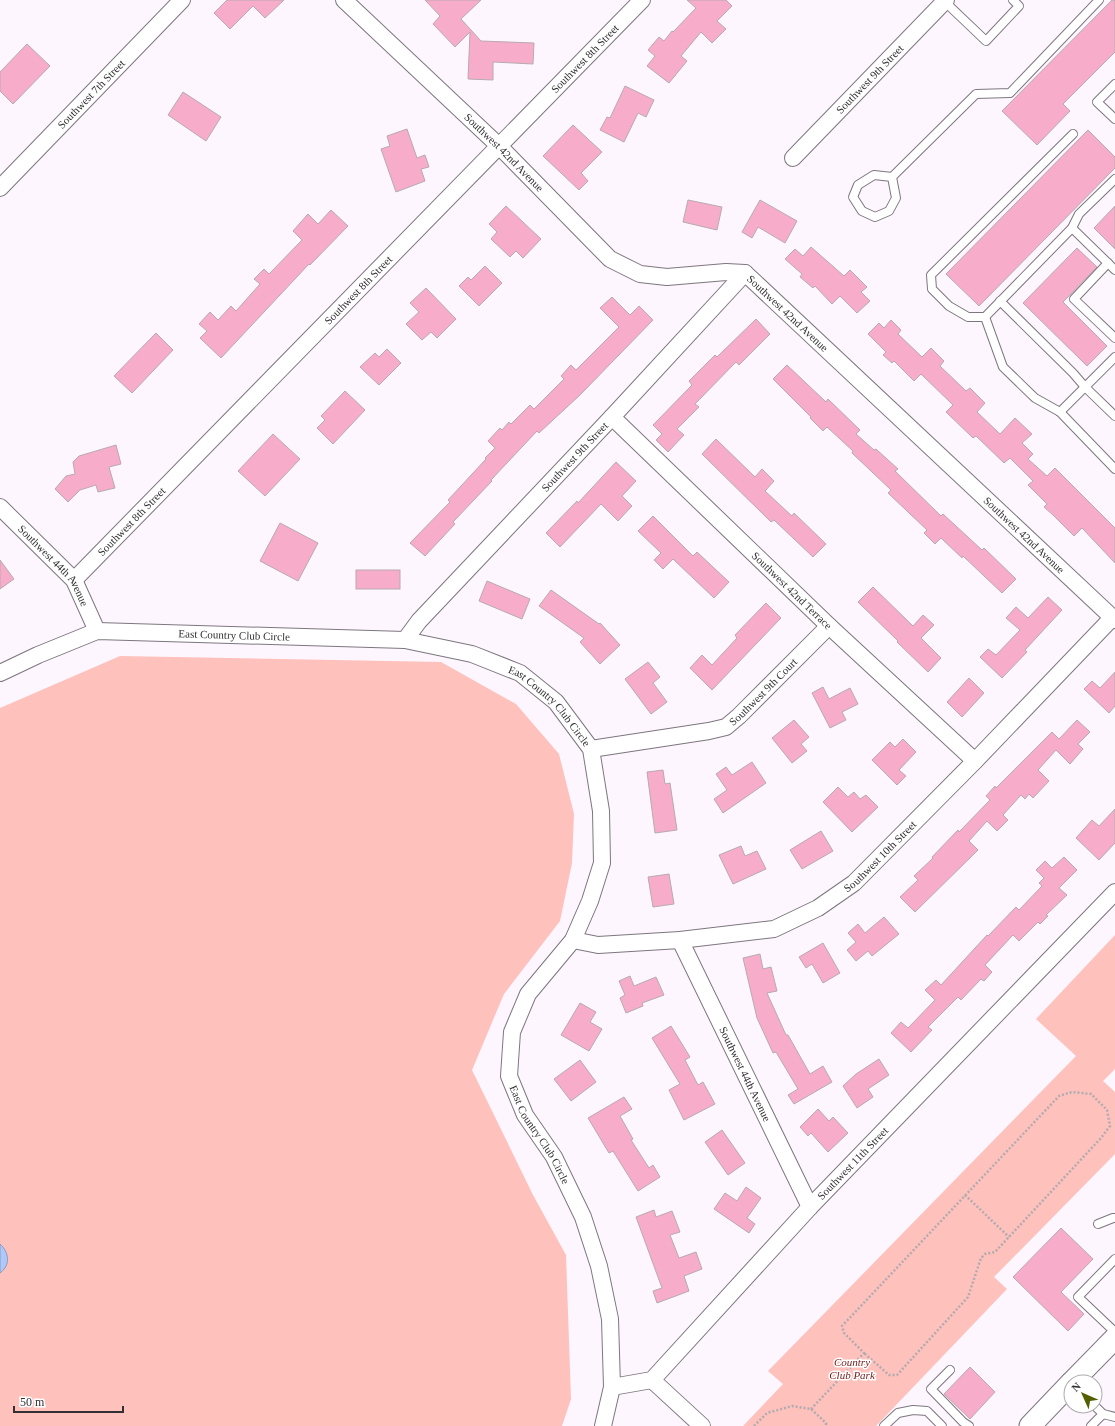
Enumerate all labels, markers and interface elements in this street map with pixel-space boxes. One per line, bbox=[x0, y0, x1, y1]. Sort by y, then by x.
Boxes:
street label: Southwest 8th Street bbox=[549, 22, 621, 95]
street label: Southwest 9th Street bbox=[834, 42, 906, 116]
street label: Southwest 7th Street bbox=[55, 57, 127, 131]
street label: Southwest 42nd Avenue bbox=[462, 111, 546, 194]
street label: Southwest 8th Street bbox=[322, 253, 394, 327]
street label: Southwest 42nd Avenue bbox=[745, 272, 831, 354]
street label: Southwest 9th Street bbox=[539, 419, 610, 494]
street label: Southwest 8th Street bbox=[95, 485, 168, 558]
street label: Southwest 42nd Avenue bbox=[981, 494, 1067, 576]
street label: Southwest 44th Avenue bbox=[16, 522, 91, 608]
street label: Southwest 42nd Terrace bbox=[750, 549, 834, 632]
street label: East Country Club Circle bbox=[178, 627, 290, 643]
street label: Southwest 9th Court bbox=[727, 656, 799, 728]
street label: East Country Club Circle bbox=[507, 663, 593, 749]
street label: Southwest 10th Street bbox=[841, 818, 918, 894]
street label: Southwest 44th Avenue bbox=[717, 1025, 773, 1123]
street label: East Country Club Circle bbox=[507, 1084, 572, 1186]
street label: Southwest 11th Street bbox=[815, 1124, 890, 1202]
park label: Country Club Park bbox=[829, 1356, 876, 1381]
north arrow bbox=[1063, 1374, 1103, 1414]
text: N bbox=[1069, 1380, 1083, 1394]
scale bar bbox=[14, 1388, 123, 1414]
text: 50 m bbox=[20, 1395, 45, 1409]

